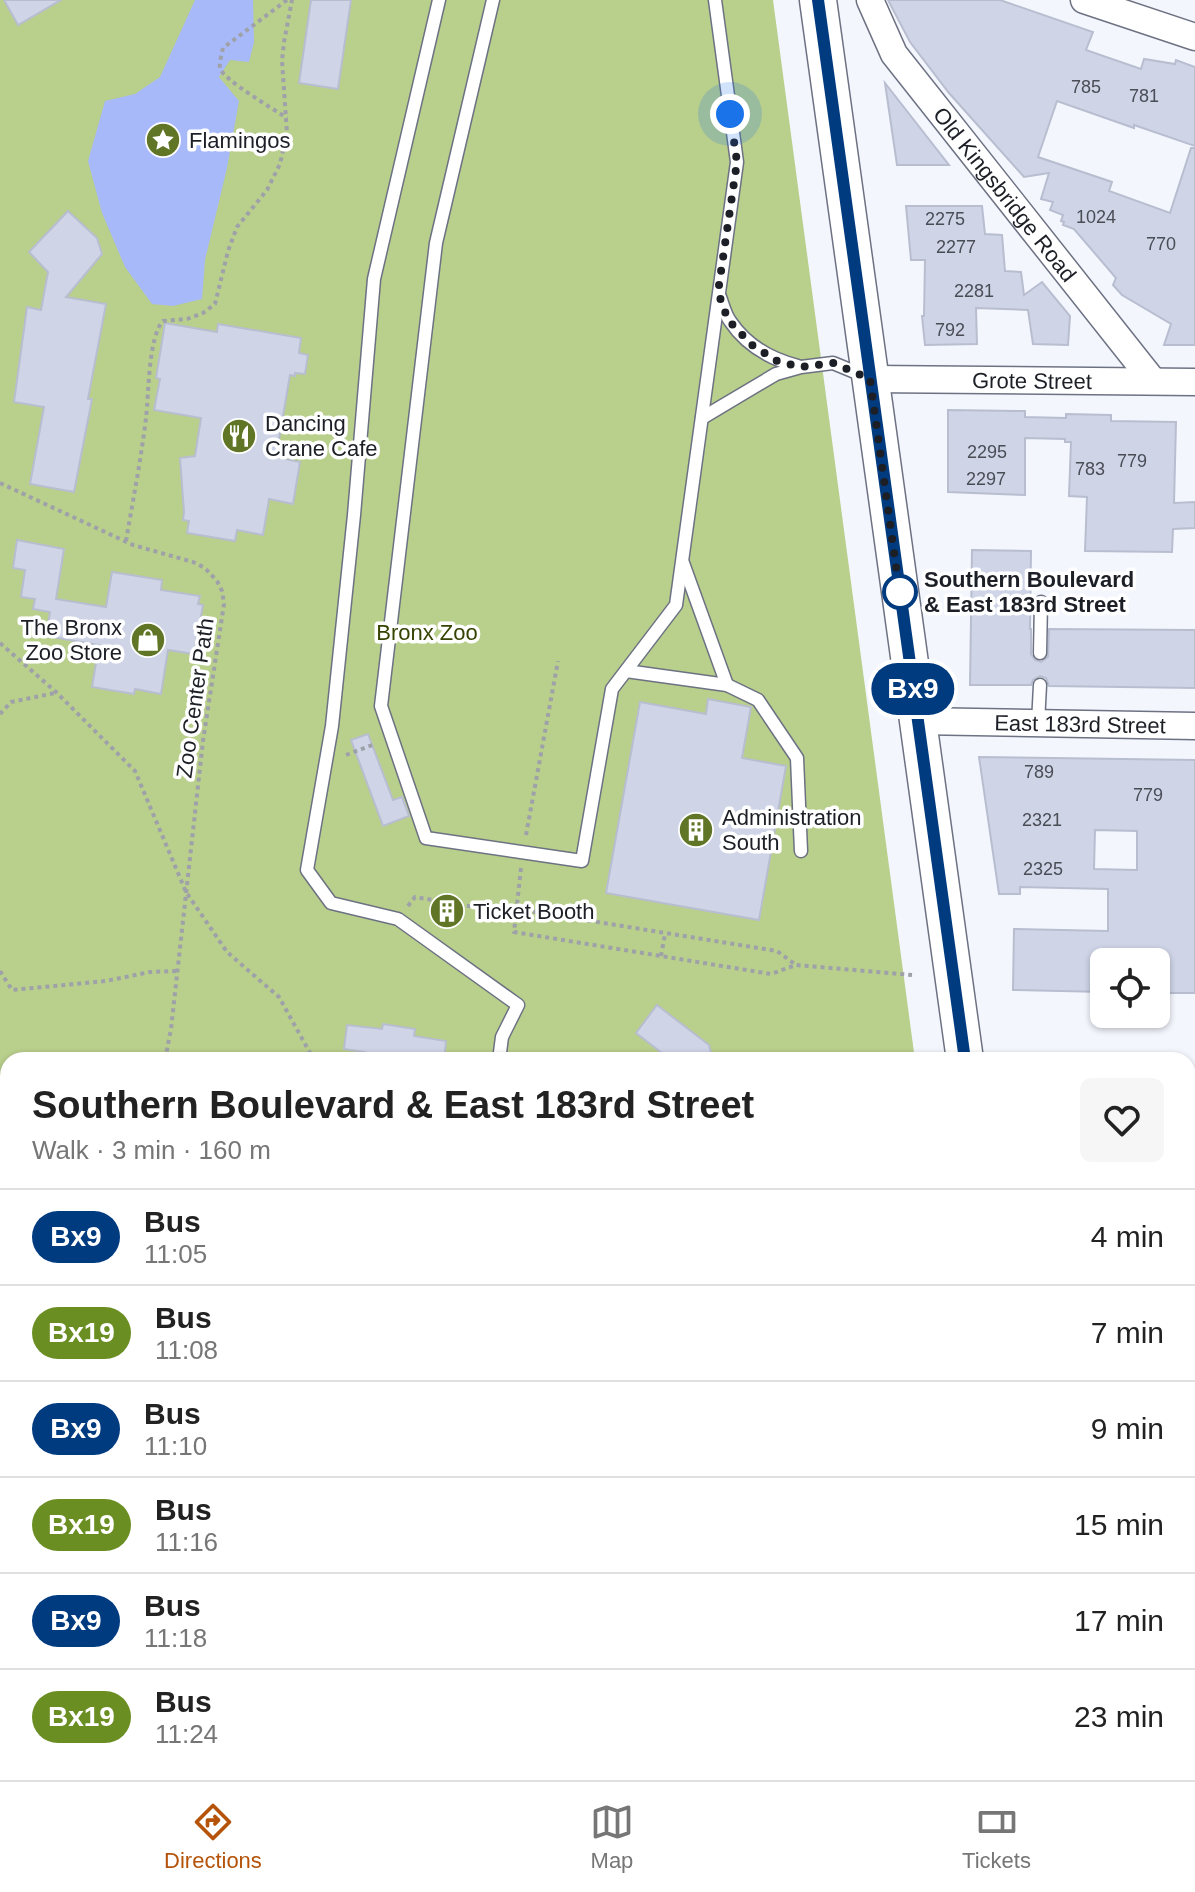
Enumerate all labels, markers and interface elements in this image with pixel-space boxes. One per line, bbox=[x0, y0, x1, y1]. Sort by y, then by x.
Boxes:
house number: 785 bbox=[1071, 77, 1101, 97]
house number: 781 bbox=[1129, 86, 1159, 106]
your location bbox=[710, 94, 750, 134]
street label: Old Kingsbridge Road bbox=[928, 102, 1082, 286]
place icon: Flamingos bbox=[144, 121, 182, 159]
place label: Flamingos bbox=[189, 128, 290, 153]
house number: 1024 bbox=[1076, 207, 1116, 227]
house number: 2275 bbox=[925, 209, 965, 229]
house number: 770 bbox=[1146, 234, 1176, 254]
house number: 2277 bbox=[936, 237, 976, 257]
house number: 2281 bbox=[954, 281, 994, 301]
house number: 792 bbox=[935, 320, 965, 340]
street label: Grote Street bbox=[972, 367, 1092, 394]
place label: Dancing Crane Cafe bbox=[265, 411, 378, 461]
restaurant icon: Dancing Crane Cafe bbox=[220, 417, 258, 455]
house number: 2295 bbox=[967, 442, 1007, 462]
house number: 779 bbox=[1117, 451, 1147, 471]
house number: 783 bbox=[1075, 459, 1105, 479]
house number: 2297 bbox=[966, 469, 1006, 489]
place label: Southern Boulevard & East 183rd Street bbox=[924, 567, 1134, 617]
marker: Southern Boulevard & East 183rd Street bbox=[883, 575, 917, 609]
place label: The Bronx Zoo Store bbox=[21, 615, 122, 665]
street label: Zoo Center Path bbox=[171, 616, 219, 780]
park label: Bronx Zoo bbox=[376, 620, 478, 645]
shop icon: The Bronx Zoo Store bbox=[129, 621, 167, 659]
line badge: Bx9 bbox=[867, 663, 959, 715]
text: Bx9 bbox=[887, 673, 939, 704]
street label: East 183rd Street bbox=[994, 710, 1166, 738]
house number: 789 bbox=[1024, 762, 1054, 782]
house number: 779 bbox=[1133, 785, 1163, 805]
place label: Administration South bbox=[722, 805, 861, 855]
house number: 2321 bbox=[1022, 810, 1062, 830]
building icon: Administration South bbox=[677, 811, 715, 849]
house number: 2325 bbox=[1023, 859, 1063, 879]
building icon: Ticket Booth bbox=[428, 892, 466, 930]
place label: Ticket Booth bbox=[473, 899, 594, 924]
map controls bbox=[1090, 948, 1170, 1028]
button: locate bbox=[1090, 948, 1170, 1028]
button: heart bbox=[1080, 1078, 1164, 1162]
text: Southern Boulevard & East 183rd Street bbox=[32, 1084, 754, 1126]
text: Walk · 3 min · 160 m bbox=[32, 1135, 271, 1165]
text: Bus bbox=[144, 1205, 201, 1238]
text: 4 min bbox=[1091, 1220, 1164, 1253]
text: Bx9 bbox=[50, 1221, 102, 1252]
text: 11:05 bbox=[144, 1239, 207, 1269]
text: Bus bbox=[155, 1301, 212, 1334]
text: 7 min bbox=[1091, 1316, 1164, 1349]
text: Bx19 bbox=[48, 1317, 115, 1348]
text: 11:08 bbox=[155, 1335, 218, 1365]
text: Bus bbox=[144, 1397, 201, 1430]
text: 9 min bbox=[1091, 1412, 1164, 1445]
text: Bx9 bbox=[50, 1413, 102, 1444]
text: 11:10 bbox=[144, 1431, 207, 1461]
text: Bus bbox=[155, 1493, 212, 1526]
text: 15 min bbox=[1074, 1508, 1164, 1541]
text: Bx19 bbox=[48, 1509, 115, 1540]
text: 11:16 bbox=[155, 1527, 218, 1557]
text: Bus bbox=[144, 1589, 201, 1622]
text: 17 min bbox=[1074, 1604, 1164, 1637]
text: Bx9 bbox=[50, 1605, 102, 1636]
text: 11:18 bbox=[144, 1623, 207, 1653]
text: Bus bbox=[155, 1685, 212, 1718]
text: 23 min bbox=[1074, 1700, 1164, 1733]
text: Bx19 bbox=[48, 1701, 115, 1732]
text: 11:24 bbox=[155, 1719, 218, 1749]
tab: Directions bbox=[164, 1800, 262, 1874]
tab: Map bbox=[590, 1800, 634, 1874]
tab: Tickets bbox=[962, 1800, 1031, 1874]

